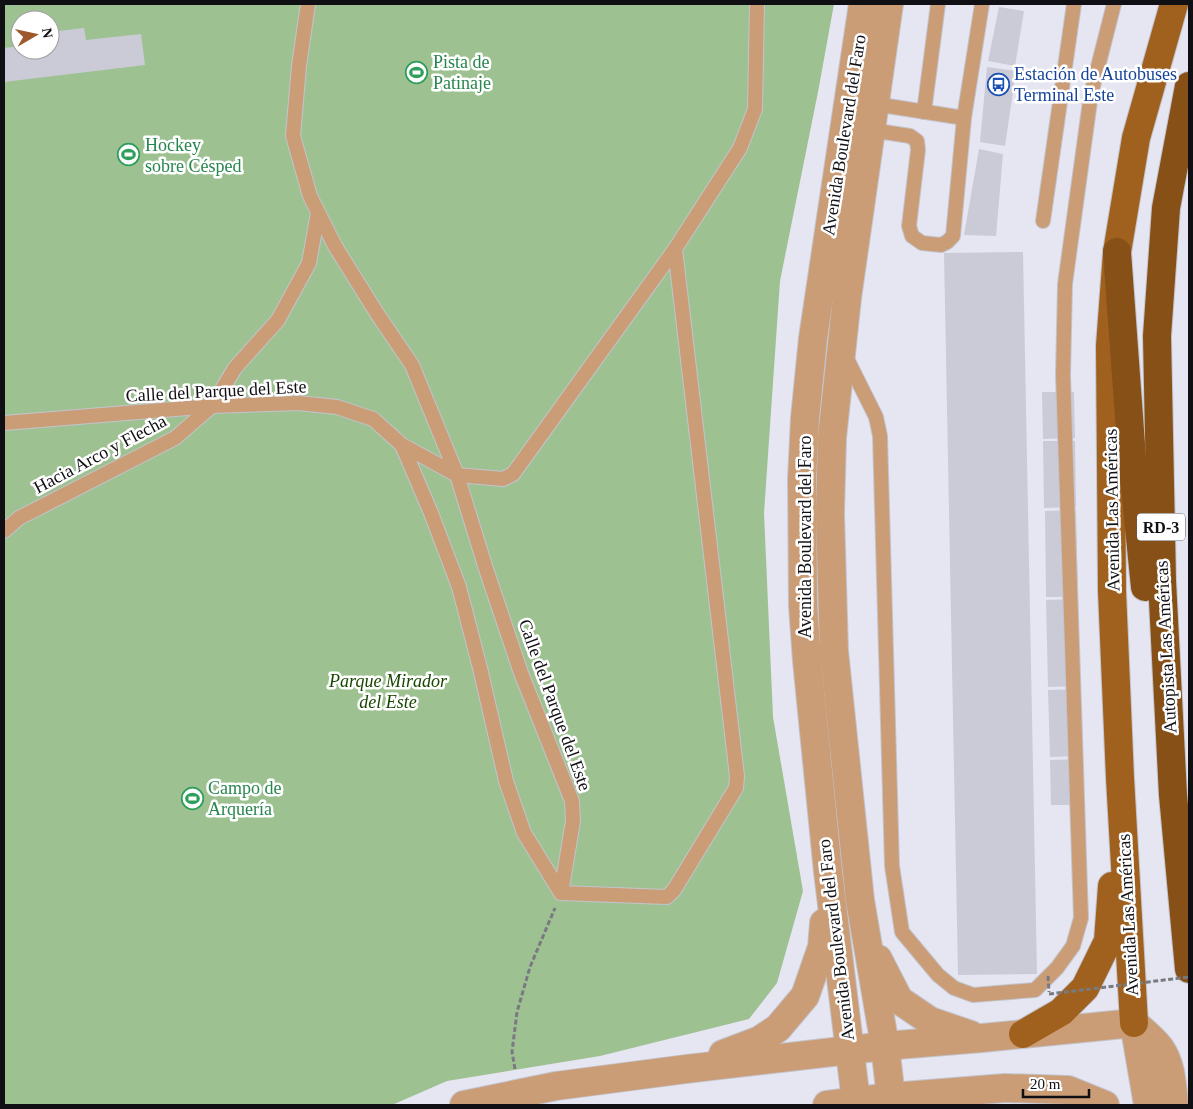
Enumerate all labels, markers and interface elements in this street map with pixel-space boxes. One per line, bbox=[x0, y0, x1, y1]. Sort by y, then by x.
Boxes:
north arrow bbox=[10, 10, 60, 60]
text: N bbox=[39, 27, 56, 39]
street label: Avenida Boulevard del Faro bbox=[818, 33, 870, 237]
place label: Pista de Patinaje bbox=[433, 52, 491, 93]
sports icon: Pista de Patinaje bbox=[405, 60, 429, 84]
place label: Estación de Autobuses Terminal Este bbox=[1014, 64, 1177, 105]
bus stop icon: Estación de Autobuses Terminal Este bbox=[986, 72, 1010, 96]
place label: Hockey sobre Césped bbox=[145, 135, 241, 176]
sports icon: Hockey sobre Césped bbox=[117, 143, 141, 167]
street label: Calle del Parque del Este bbox=[125, 376, 307, 406]
street label: Hacia Arco y Flecha bbox=[30, 411, 170, 497]
street label: Avenida Las Américas bbox=[1101, 429, 1123, 591]
street label: Avenida Boulevard del Faro bbox=[795, 435, 815, 639]
road number: RD-3 bbox=[1137, 514, 1185, 540]
street label: Autopista Las Américas bbox=[1151, 560, 1181, 734]
street label: Calle del Parque del Este bbox=[515, 617, 595, 793]
park label: Parque Mirador del Este bbox=[328, 671, 448, 712]
place label: Campo de Arquería bbox=[208, 778, 282, 819]
sports icon: Campo de Arquería bbox=[180, 786, 204, 810]
street label: Avenida Las Américas bbox=[1114, 833, 1142, 997]
street label: Avenida Boulevard del Faro bbox=[814, 838, 858, 1042]
scale bar bbox=[1023, 1066, 1089, 1098]
text: 20 m bbox=[1030, 1076, 1061, 1092]

